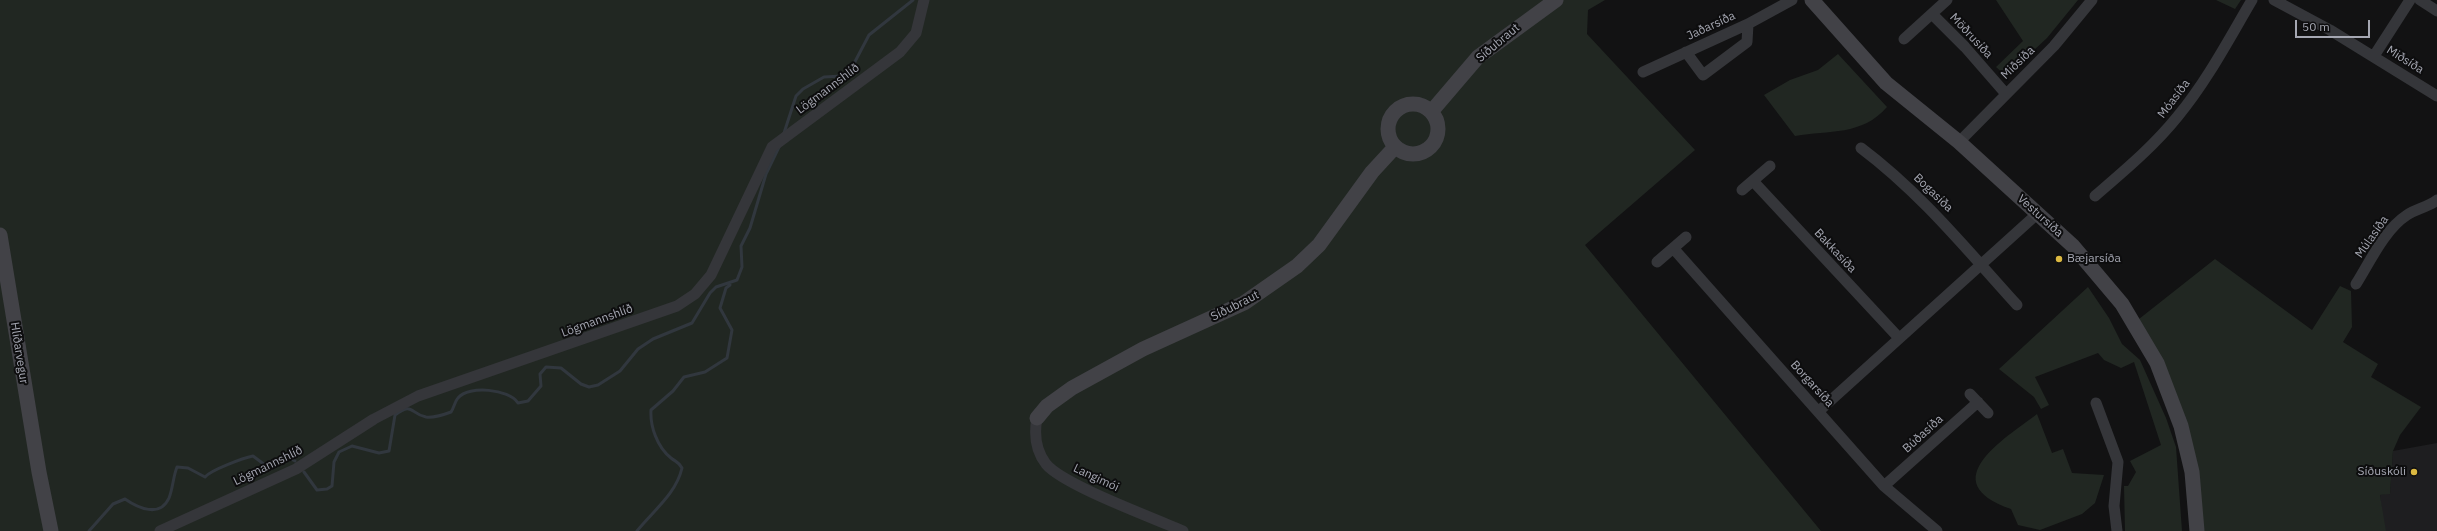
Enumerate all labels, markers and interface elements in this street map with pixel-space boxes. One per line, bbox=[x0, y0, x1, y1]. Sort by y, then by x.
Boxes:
street label: Jaðarsíða bbox=[1684, 9, 1738, 43]
street label: Möðrusíða bbox=[1947, 11, 1995, 61]
scale bar bbox=[2297, 12, 2372, 38]
text: 50 m bbox=[2302, 19, 2330, 34]
street label: Síðubraut bbox=[1473, 21, 1523, 65]
street label: Miðsíða bbox=[1998, 43, 2038, 83]
street label: Miðsíða bbox=[2384, 43, 2426, 77]
street label: Lögmannshlíð bbox=[794, 61, 862, 117]
street label: Móasíða bbox=[2155, 77, 2193, 121]
street label: Bogasíða bbox=[1910, 171, 1956, 215]
street label: Vestursíða bbox=[2014, 192, 2066, 240]
street label: Múlasíða bbox=[2352, 213, 2392, 261]
street label: Bakkasíða bbox=[1811, 226, 1859, 276]
place label: Bæjarsíða bbox=[2067, 252, 2121, 266]
marker: Bæjarsíða bbox=[2054, 254, 2064, 264]
street label: Síðubraut bbox=[1208, 288, 1262, 324]
street label: Lögmannshlíð bbox=[559, 301, 635, 341]
street label: Hlíðarvegur bbox=[7, 321, 31, 385]
street label: Borgarsíða bbox=[1787, 358, 1837, 410]
street label: Búðasíða bbox=[1900, 412, 1946, 456]
street label: Lögmannshlíð bbox=[231, 443, 305, 489]
street label: Langimói bbox=[1071, 461, 1121, 495]
place label: Síðuskóli bbox=[2358, 465, 2406, 479]
marker: Síðuskóli bbox=[2409, 467, 2419, 477]

